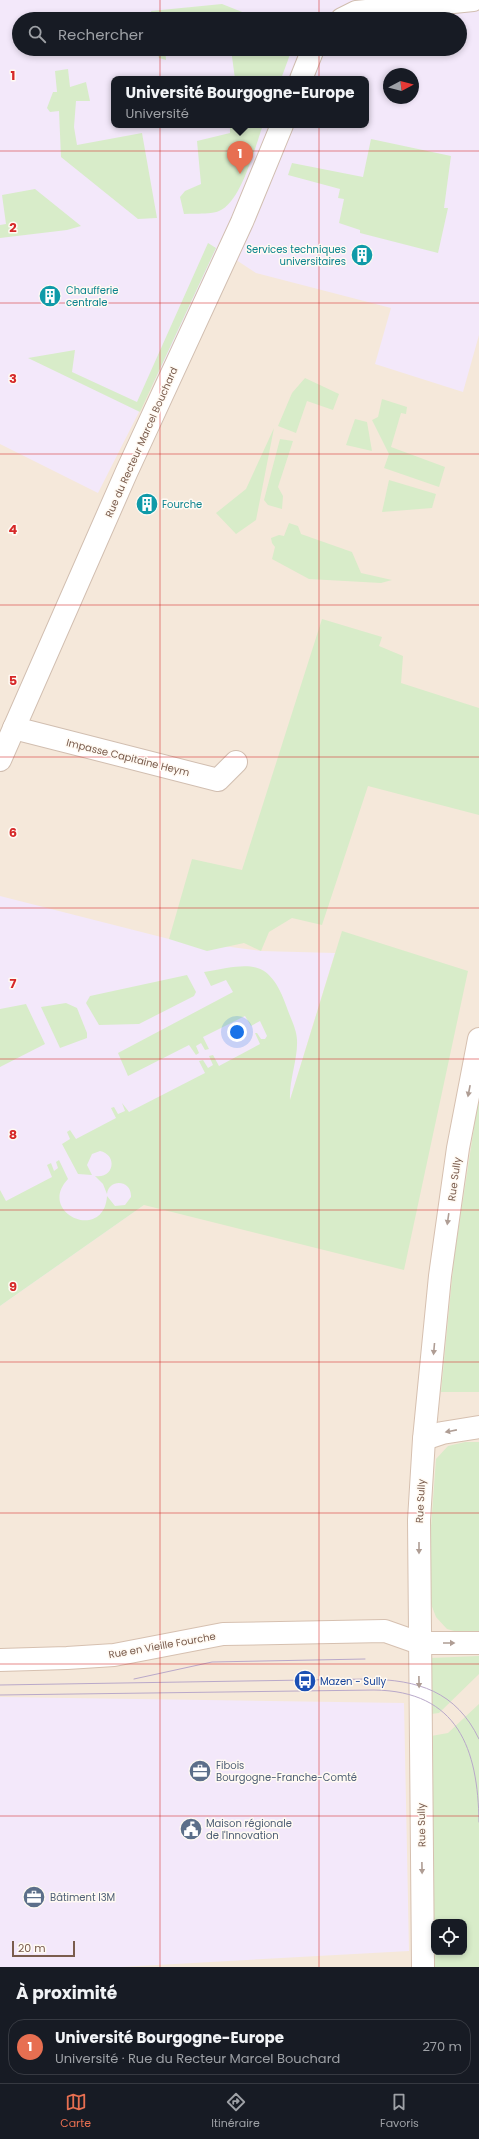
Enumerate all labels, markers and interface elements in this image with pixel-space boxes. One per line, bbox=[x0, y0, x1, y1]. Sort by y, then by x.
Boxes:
search box bbox=[12, 12, 467, 56]
icon: search bbox=[26, 23, 48, 45]
text: Rechercher bbox=[58, 24, 144, 45]
text: 1 bbox=[11, 66, 15, 85]
north arrow bbox=[383, 68, 419, 104]
popup bbox=[111, 76, 369, 128]
text: Université Bourgogne-Europe bbox=[125, 82, 355, 103]
text: Université bbox=[125, 104, 189, 123]
pin: 1 bbox=[227, 141, 253, 174]
text: 2 bbox=[9, 218, 17, 237]
place label: Services techniques universitaires bbox=[246, 242, 346, 269]
building icon: Services techniques universitaires bbox=[349, 242, 375, 268]
building icon: Chaufferie centrale bbox=[37, 283, 63, 309]
place label: Chaufferie centrale bbox=[66, 283, 118, 310]
street label: Rue du Recteur Marcel Bouchard bbox=[101, 365, 182, 520]
text: 3 bbox=[9, 369, 17, 388]
building icon: Fourche bbox=[134, 491, 160, 517]
place label: Fourche bbox=[162, 497, 202, 512]
text: 4 bbox=[9, 520, 18, 539]
text: 5 bbox=[9, 671, 17, 690]
street label: Impasse Capitaine Heym bbox=[65, 735, 191, 780]
text: 6 bbox=[9, 823, 17, 842]
text: 7 bbox=[10, 974, 17, 993]
your location bbox=[227, 1022, 247, 1042]
one-way arrow bbox=[466, 1085, 472, 1097]
text: 8 bbox=[9, 1125, 17, 1144]
street label: Rue Sully bbox=[444, 1156, 465, 1202]
one-way arrow bbox=[445, 1213, 451, 1226]
text: 9 bbox=[9, 1277, 17, 1296]
one-way arrow bbox=[430, 1343, 437, 1355]
one-way arrow bbox=[445, 1428, 457, 1434]
street label: Rue Sully bbox=[412, 1478, 429, 1523]
one-way arrow bbox=[416, 1542, 422, 1555]
street label: Rue en Vieille Fourche bbox=[107, 1629, 217, 1662]
one-way arrow bbox=[443, 1640, 456, 1646]
bus stop icon: Mazen - Sully bbox=[292, 1668, 318, 1694]
place label: Mazen - Sully bbox=[320, 1674, 387, 1689]
one-way arrow bbox=[416, 1676, 422, 1689]
office icon: Fibois Bourgogne-Franche-Comté bbox=[187, 1758, 213, 1784]
place label: Fibois Bourgogne-Franche-Comté bbox=[216, 1758, 357, 1785]
street label: Rue Sully bbox=[414, 1802, 429, 1847]
public building icon: Maison régionale de l'Innovation bbox=[178, 1816, 204, 1842]
place label: Maison régionale de l'Innovation bbox=[206, 1816, 292, 1843]
one-way arrow bbox=[419, 1862, 425, 1875]
office icon: Bâtiment I3M bbox=[21, 1884, 47, 1910]
place label: Bâtiment I3M bbox=[50, 1890, 115, 1905]
map controls bbox=[431, 1919, 467, 1955]
button: locate bbox=[431, 1919, 467, 1955]
scale bar bbox=[12, 1939, 75, 1958]
text: 20 m bbox=[18, 1940, 46, 1956]
text: À proximité bbox=[16, 1981, 117, 2005]
text: Université Bourgogne-Europe bbox=[55, 2027, 284, 2048]
text: 1 bbox=[28, 2037, 32, 2056]
text: 270 m bbox=[422, 2037, 462, 2056]
text: Université · Rue du Recteur Marcel Bouchard bbox=[55, 2049, 340, 2068]
tab: Carte bbox=[60, 2091, 91, 2132]
tab: Itinéraire bbox=[211, 2091, 260, 2132]
tab: Favoris bbox=[380, 2091, 419, 2132]

